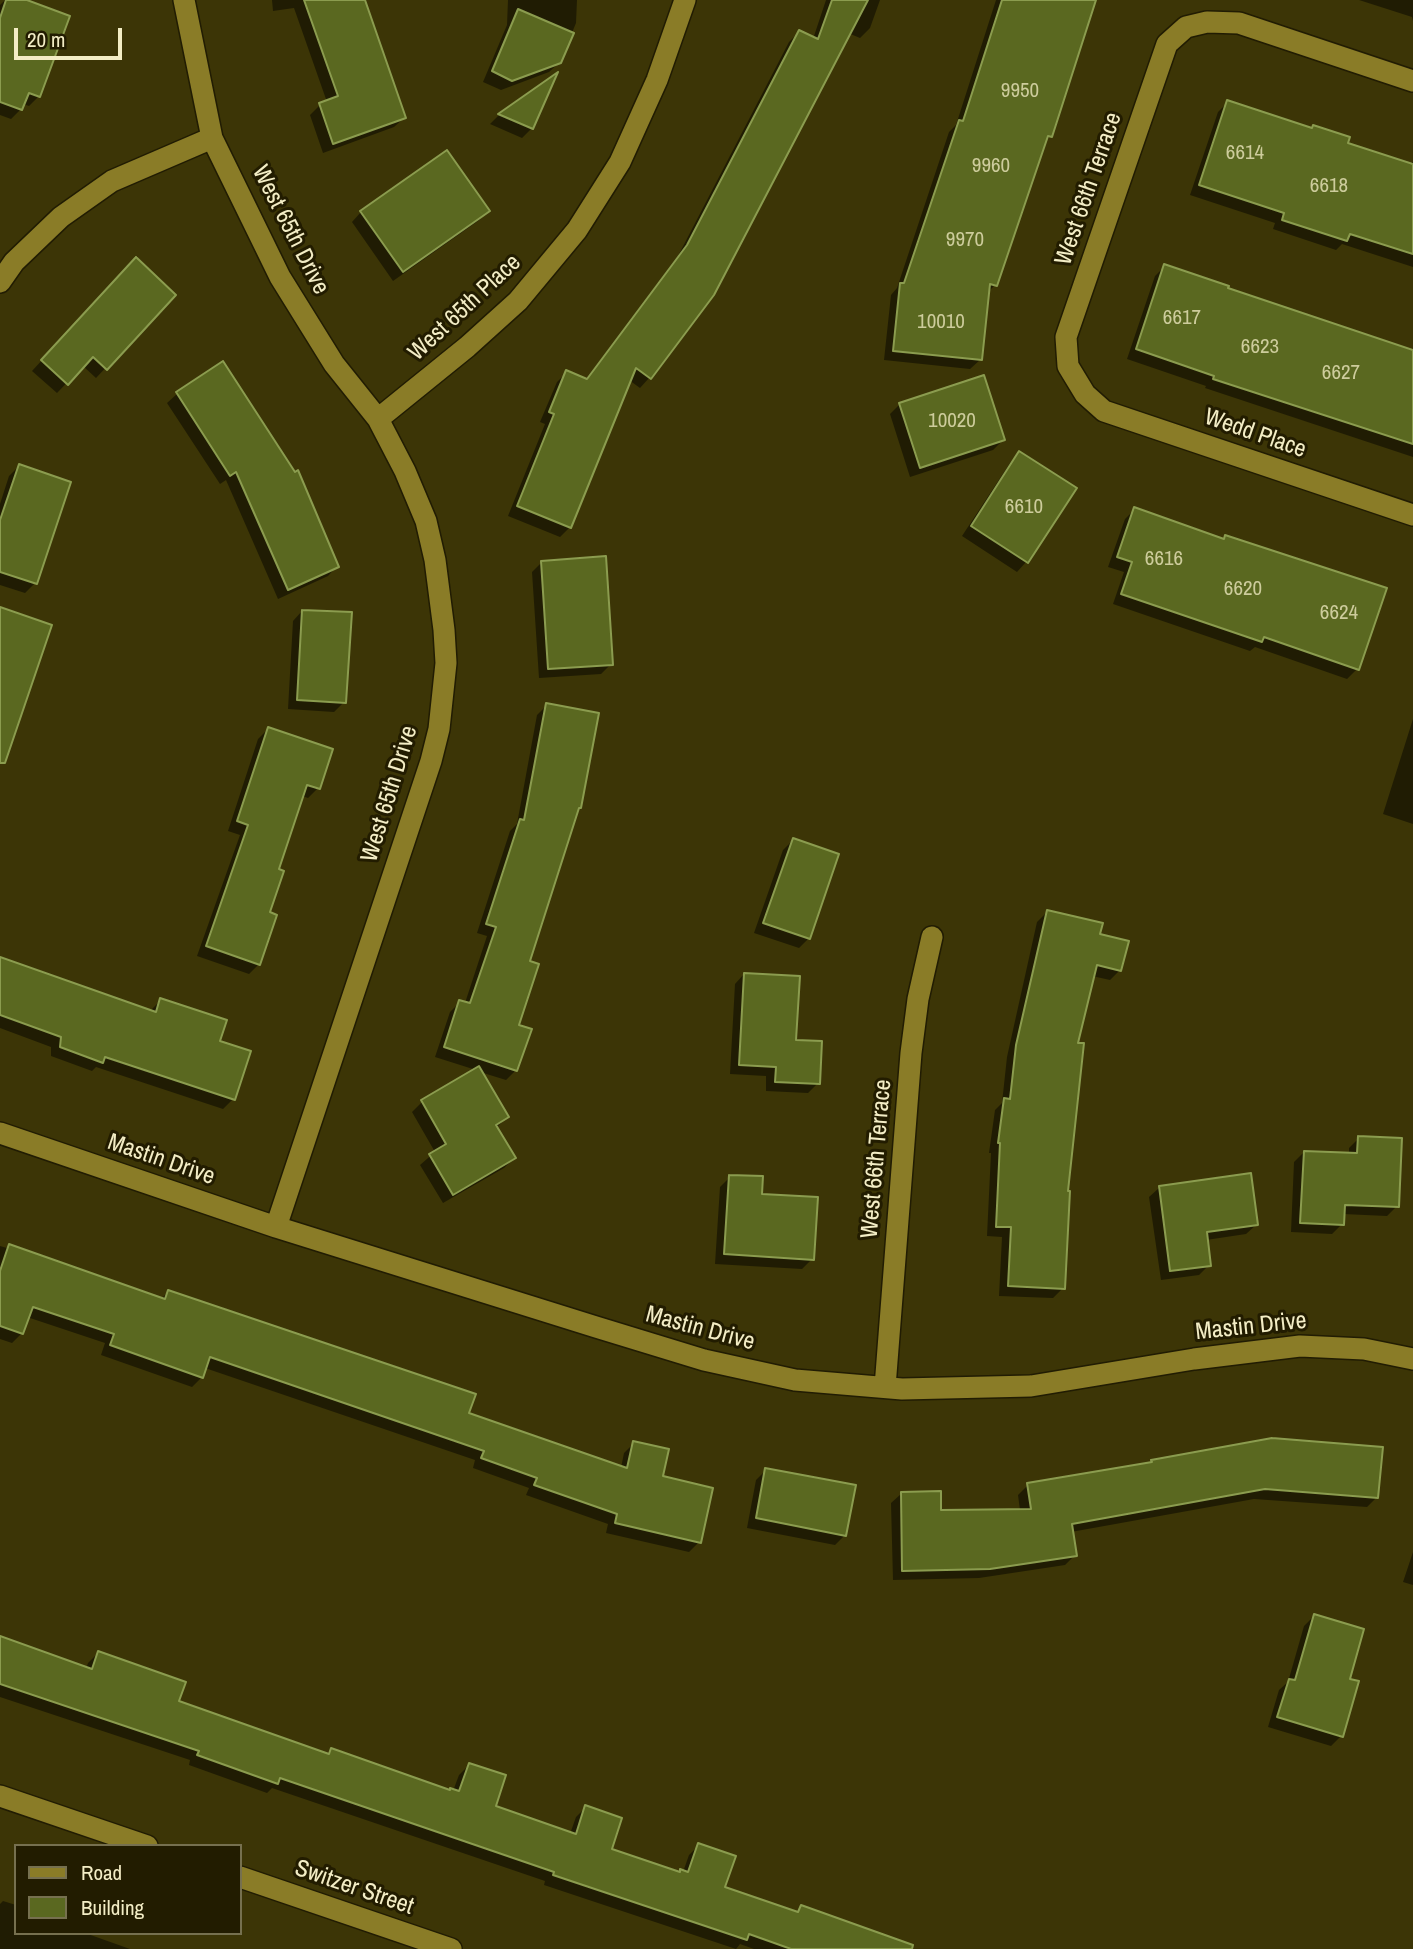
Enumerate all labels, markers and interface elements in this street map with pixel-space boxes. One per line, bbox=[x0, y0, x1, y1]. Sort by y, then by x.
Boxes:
scale bar bbox=[18, 14, 126, 58]
text: 20 m bbox=[27, 25, 65, 54]
house number: 9950 bbox=[1001, 78, 1039, 104]
street label: West 66th Terrace bbox=[1049, 109, 1129, 269]
house number: 6614 bbox=[1226, 140, 1264, 166]
house number: 9960 bbox=[972, 153, 1010, 179]
street label: West 65th Drive bbox=[245, 161, 335, 299]
house number: 6618 bbox=[1310, 173, 1348, 199]
house number: 9970 bbox=[946, 227, 984, 253]
street label: West 65th Place bbox=[403, 249, 527, 367]
house number: 6617 bbox=[1163, 305, 1201, 331]
house number: 10010 bbox=[917, 309, 965, 335]
house number: 6623 bbox=[1241, 334, 1279, 360]
house number: 6627 bbox=[1322, 360, 1360, 386]
street label: Wedd Place bbox=[1200, 403, 1310, 465]
house number: 10020 bbox=[928, 408, 976, 434]
house number: 6610 bbox=[1005, 494, 1043, 520]
house number: 6616 bbox=[1145, 546, 1183, 572]
house number: 6620 bbox=[1224, 576, 1262, 602]
house number: 6624 bbox=[1320, 600, 1358, 626]
street label: West 65th Drive bbox=[356, 722, 424, 866]
street label: West 66th Terrace bbox=[856, 1078, 898, 1240]
street label: Mastin Drive bbox=[104, 1128, 218, 1192]
street label: Mastin Drive bbox=[642, 1301, 758, 1357]
street label: Mastin Drive bbox=[1194, 1307, 1308, 1347]
legend bbox=[14, 1844, 242, 1935]
street label: Switzer Street bbox=[291, 1854, 417, 1922]
text: Road bbox=[81, 1858, 122, 1887]
text: Building bbox=[81, 1893, 144, 1922]

